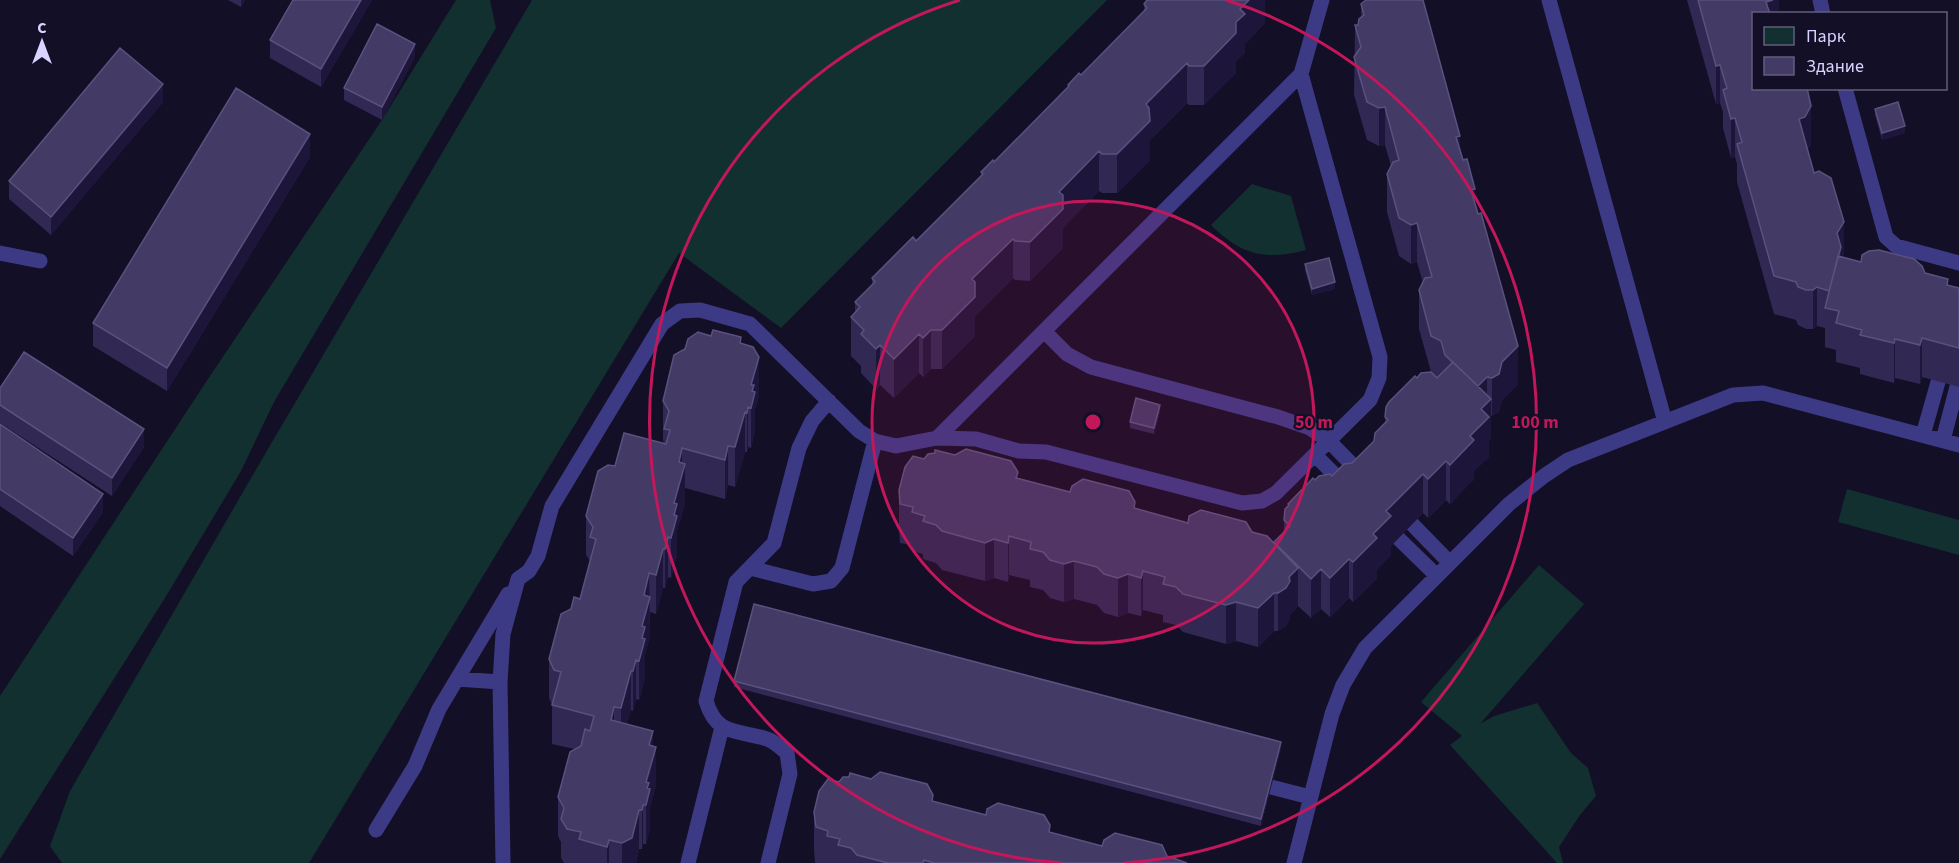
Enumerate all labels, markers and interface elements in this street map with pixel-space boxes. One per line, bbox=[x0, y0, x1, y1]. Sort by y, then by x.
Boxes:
north arrow bbox=[12, 12, 72, 72]
legend bbox=[1752, 12, 1947, 90]
text: С bbox=[37, 17, 47, 39]
text: Парк bbox=[1806, 24, 1846, 49]
text: Здание bbox=[1806, 54, 1864, 79]
text: 50 m bbox=[1295, 410, 1333, 435]
text: 100 m bbox=[1511, 410, 1559, 435]
centre of rings bbox=[1083, 412, 1103, 432]

